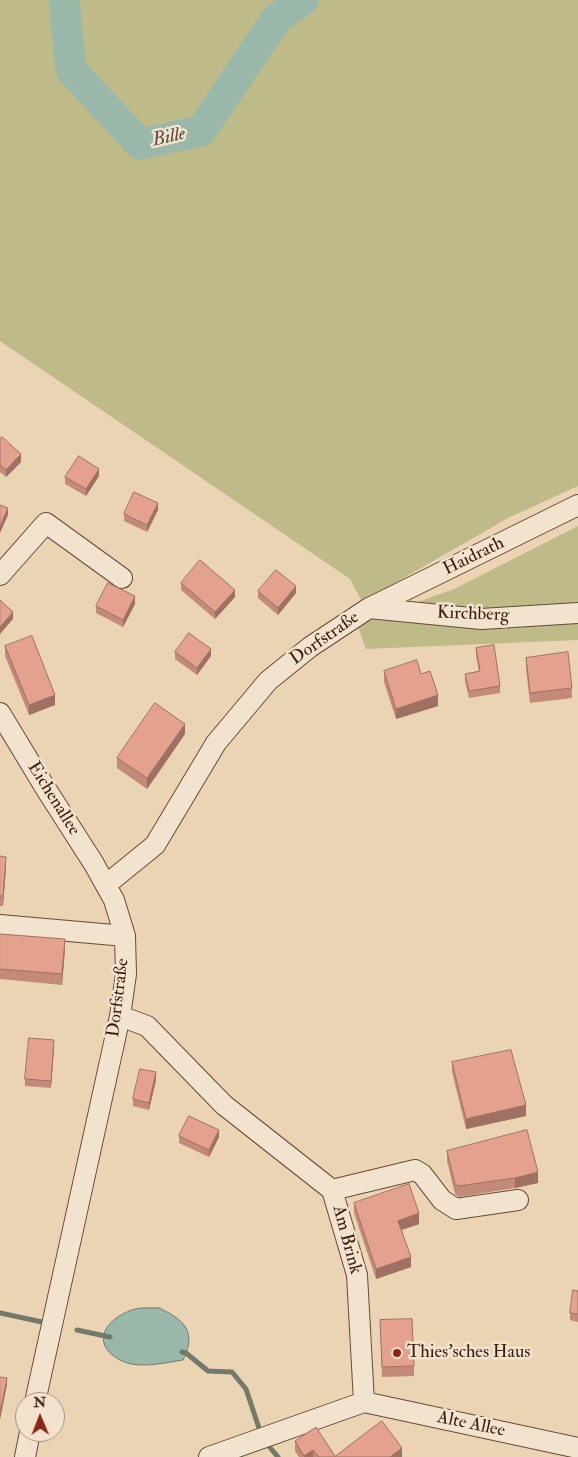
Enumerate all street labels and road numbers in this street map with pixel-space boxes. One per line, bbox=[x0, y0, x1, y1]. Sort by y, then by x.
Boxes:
street label: Haidrath bbox=[440, 533, 508, 581]
street label: Kirchberg bbox=[436, 603, 510, 627]
street label: Dorfstraße bbox=[286, 607, 364, 671]
street label: Eichenallee bbox=[22, 758, 84, 840]
street label: Dorfstraße bbox=[103, 957, 135, 1039]
street label: Am Brink bbox=[326, 1203, 366, 1277]
street label: Alte Allee bbox=[435, 1407, 507, 1443]

